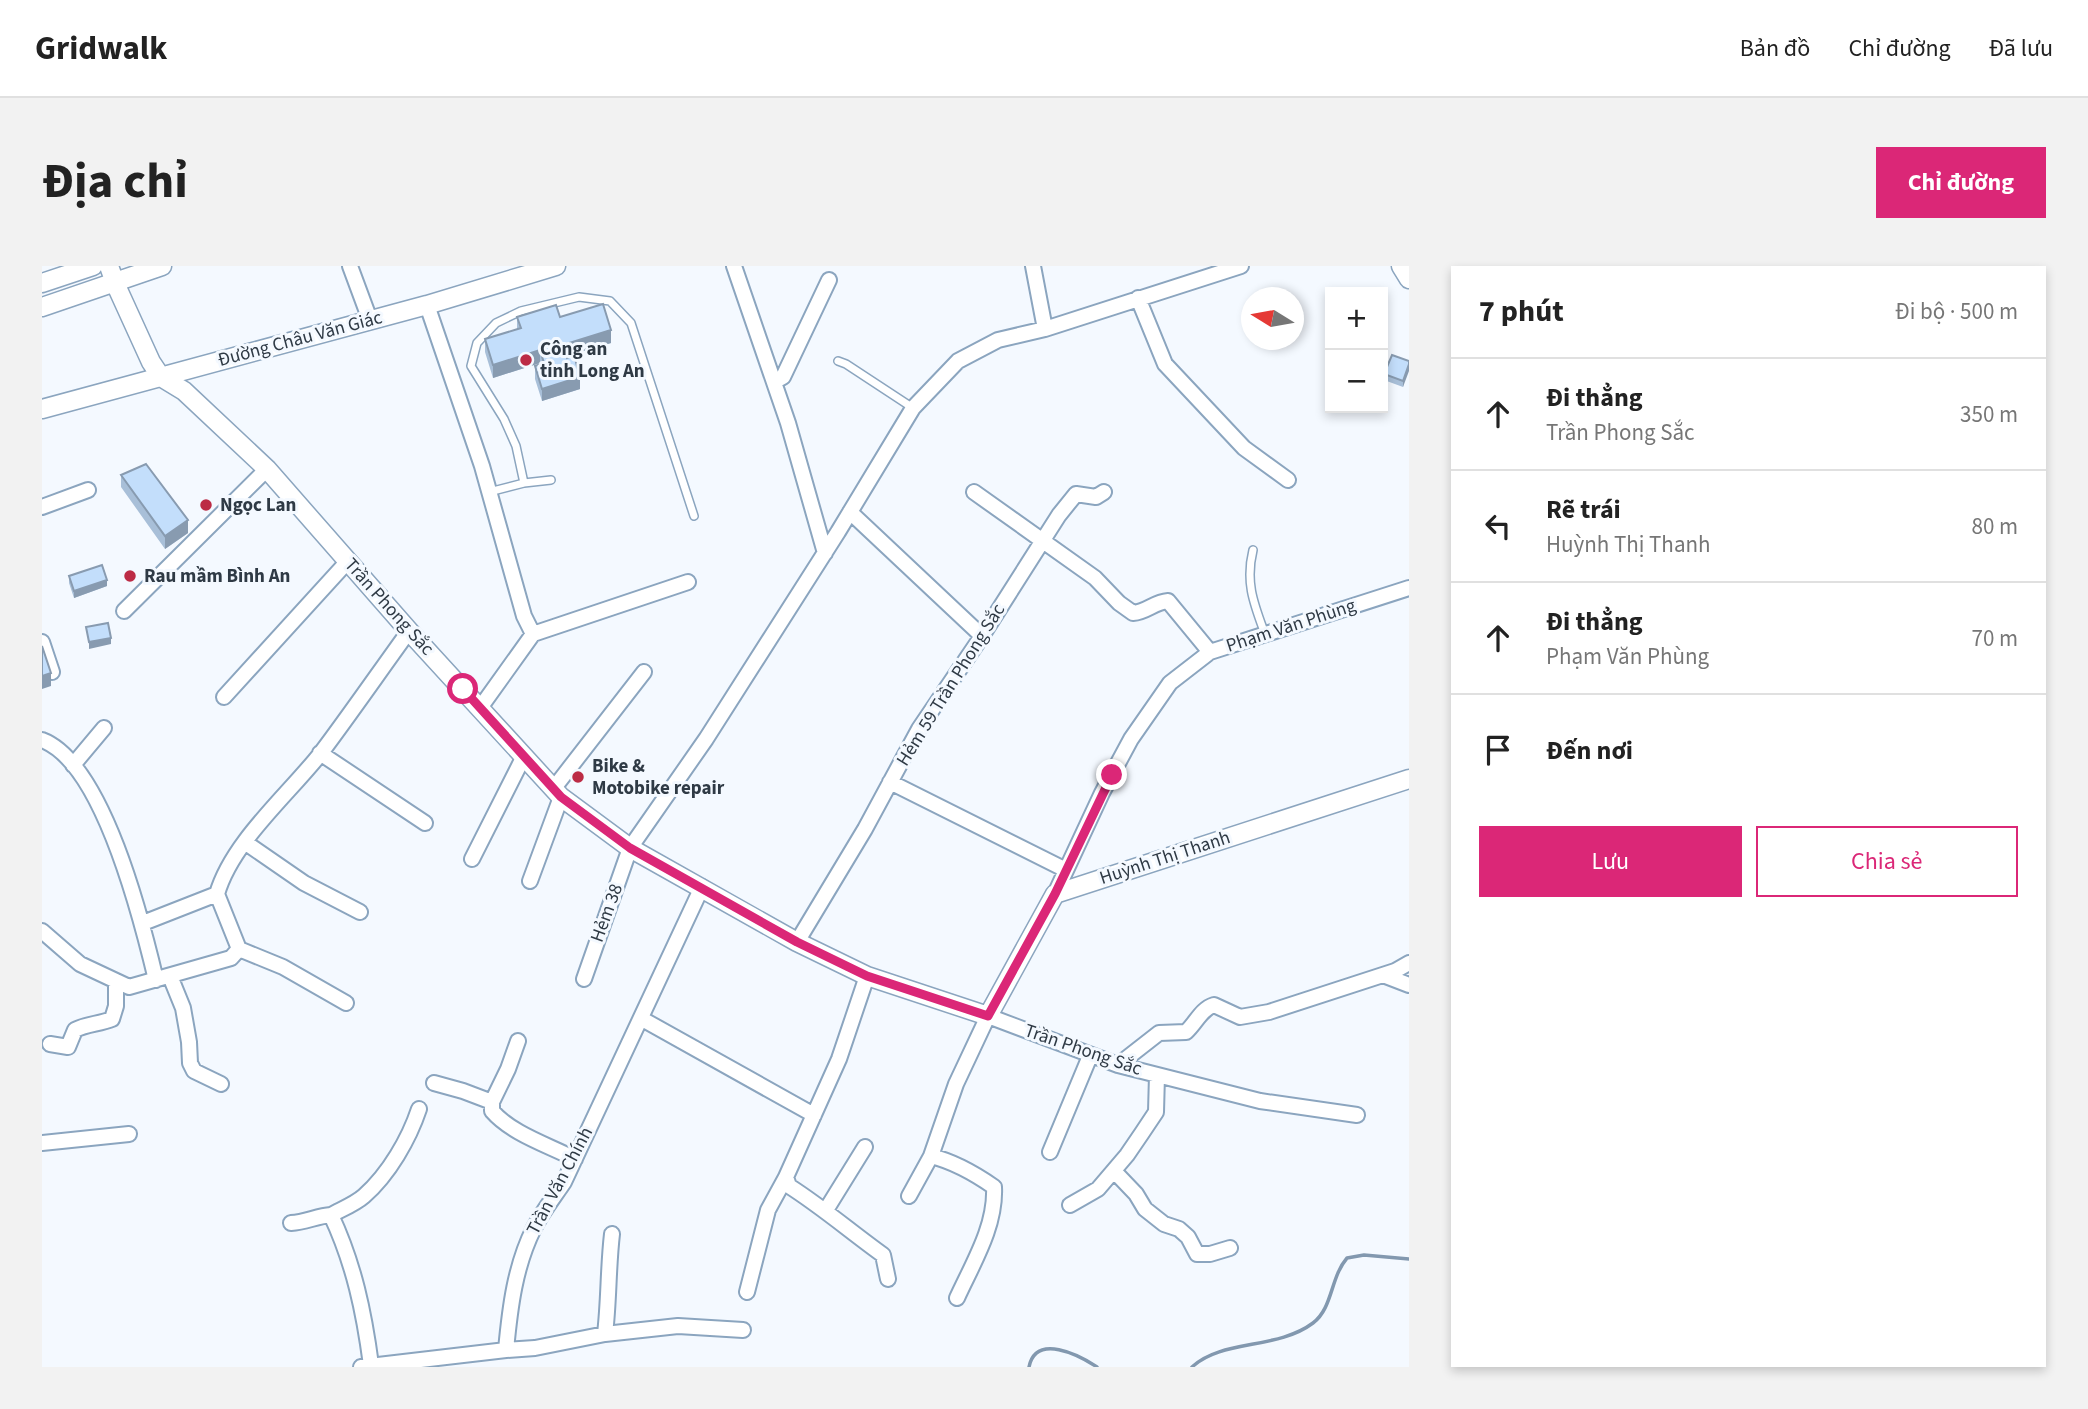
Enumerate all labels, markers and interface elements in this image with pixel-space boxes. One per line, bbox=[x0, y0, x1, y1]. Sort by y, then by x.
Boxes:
text: Gridwalk bbox=[35, 25, 167, 72]
text: Bản đồ bbox=[1740, 31, 1810, 66]
text: Chỉ đường bbox=[1848, 31, 1951, 66]
text: Đã lưu bbox=[1989, 31, 2053, 66]
text: Địa chỉ bbox=[42, 147, 188, 217]
button: Chỉ đường bbox=[1876, 147, 2046, 218]
north arrow bbox=[1241, 287, 1304, 350]
map controls bbox=[1325, 287, 1388, 413]
button: + bbox=[1325, 287, 1388, 350]
text: 7 phút bbox=[1479, 290, 1564, 333]
text: Đi bộ · 500 m bbox=[1895, 295, 2018, 328]
street label: Đường Châu Văn Giác bbox=[215, 304, 385, 374]
place label: Công an tỉnh Long An bbox=[540, 336, 645, 385]
button: − bbox=[1325, 350, 1388, 413]
marker: Công an tỉnh Long An bbox=[518, 352, 534, 368]
text: Đi thẳng bbox=[1546, 379, 1643, 416]
icon: ahead bbox=[1479, 395, 1517, 433]
text: 350 m bbox=[1960, 398, 2018, 431]
text: Trần Phong Sắc bbox=[1546, 416, 1695, 449]
text: Rẽ trái bbox=[1546, 491, 1621, 528]
place label: Ngọc Lan bbox=[220, 492, 296, 519]
marker: Ngọc Lan bbox=[198, 497, 214, 513]
icon: left bbox=[1479, 507, 1517, 545]
text: 80 m bbox=[1971, 510, 2018, 543]
text: Huỳnh Thị Thanh bbox=[1546, 528, 1711, 561]
street label: Trần Phong Sắc bbox=[338, 552, 440, 662]
place label: Rau mầm Bình An bbox=[144, 563, 291, 590]
marker: Rau mầm Bình An bbox=[122, 568, 138, 584]
street label: Phạm Văn Phùng bbox=[1223, 592, 1360, 660]
street label: Hẻm 59 Trần Phong Sắc bbox=[890, 598, 1012, 771]
text: Đi thẳng bbox=[1546, 603, 1643, 640]
icon: ahead bbox=[1479, 619, 1517, 657]
text: 70 m bbox=[1971, 622, 2018, 655]
text: Phạm Văn Phùng bbox=[1546, 640, 1709, 673]
route start bbox=[447, 673, 478, 704]
icon: arrive bbox=[1479, 731, 1517, 769]
text: Đến nơi bbox=[1546, 732, 1633, 769]
place label: Bike & Motobike repair bbox=[592, 753, 725, 802]
route end bbox=[1096, 759, 1127, 790]
marker: Bike & Motobike repair bbox=[570, 769, 586, 785]
street label: Huỳnh Thị Thanh bbox=[1096, 824, 1234, 892]
button: Lưu bbox=[1479, 826, 1742, 897]
button: Chia sẻ bbox=[1756, 826, 2018, 897]
street label: Hẻm 38 bbox=[584, 880, 630, 946]
street label: Trần Phong Sắc bbox=[1021, 1017, 1146, 1083]
street label: Trần Văn Chính bbox=[520, 1122, 600, 1240]

